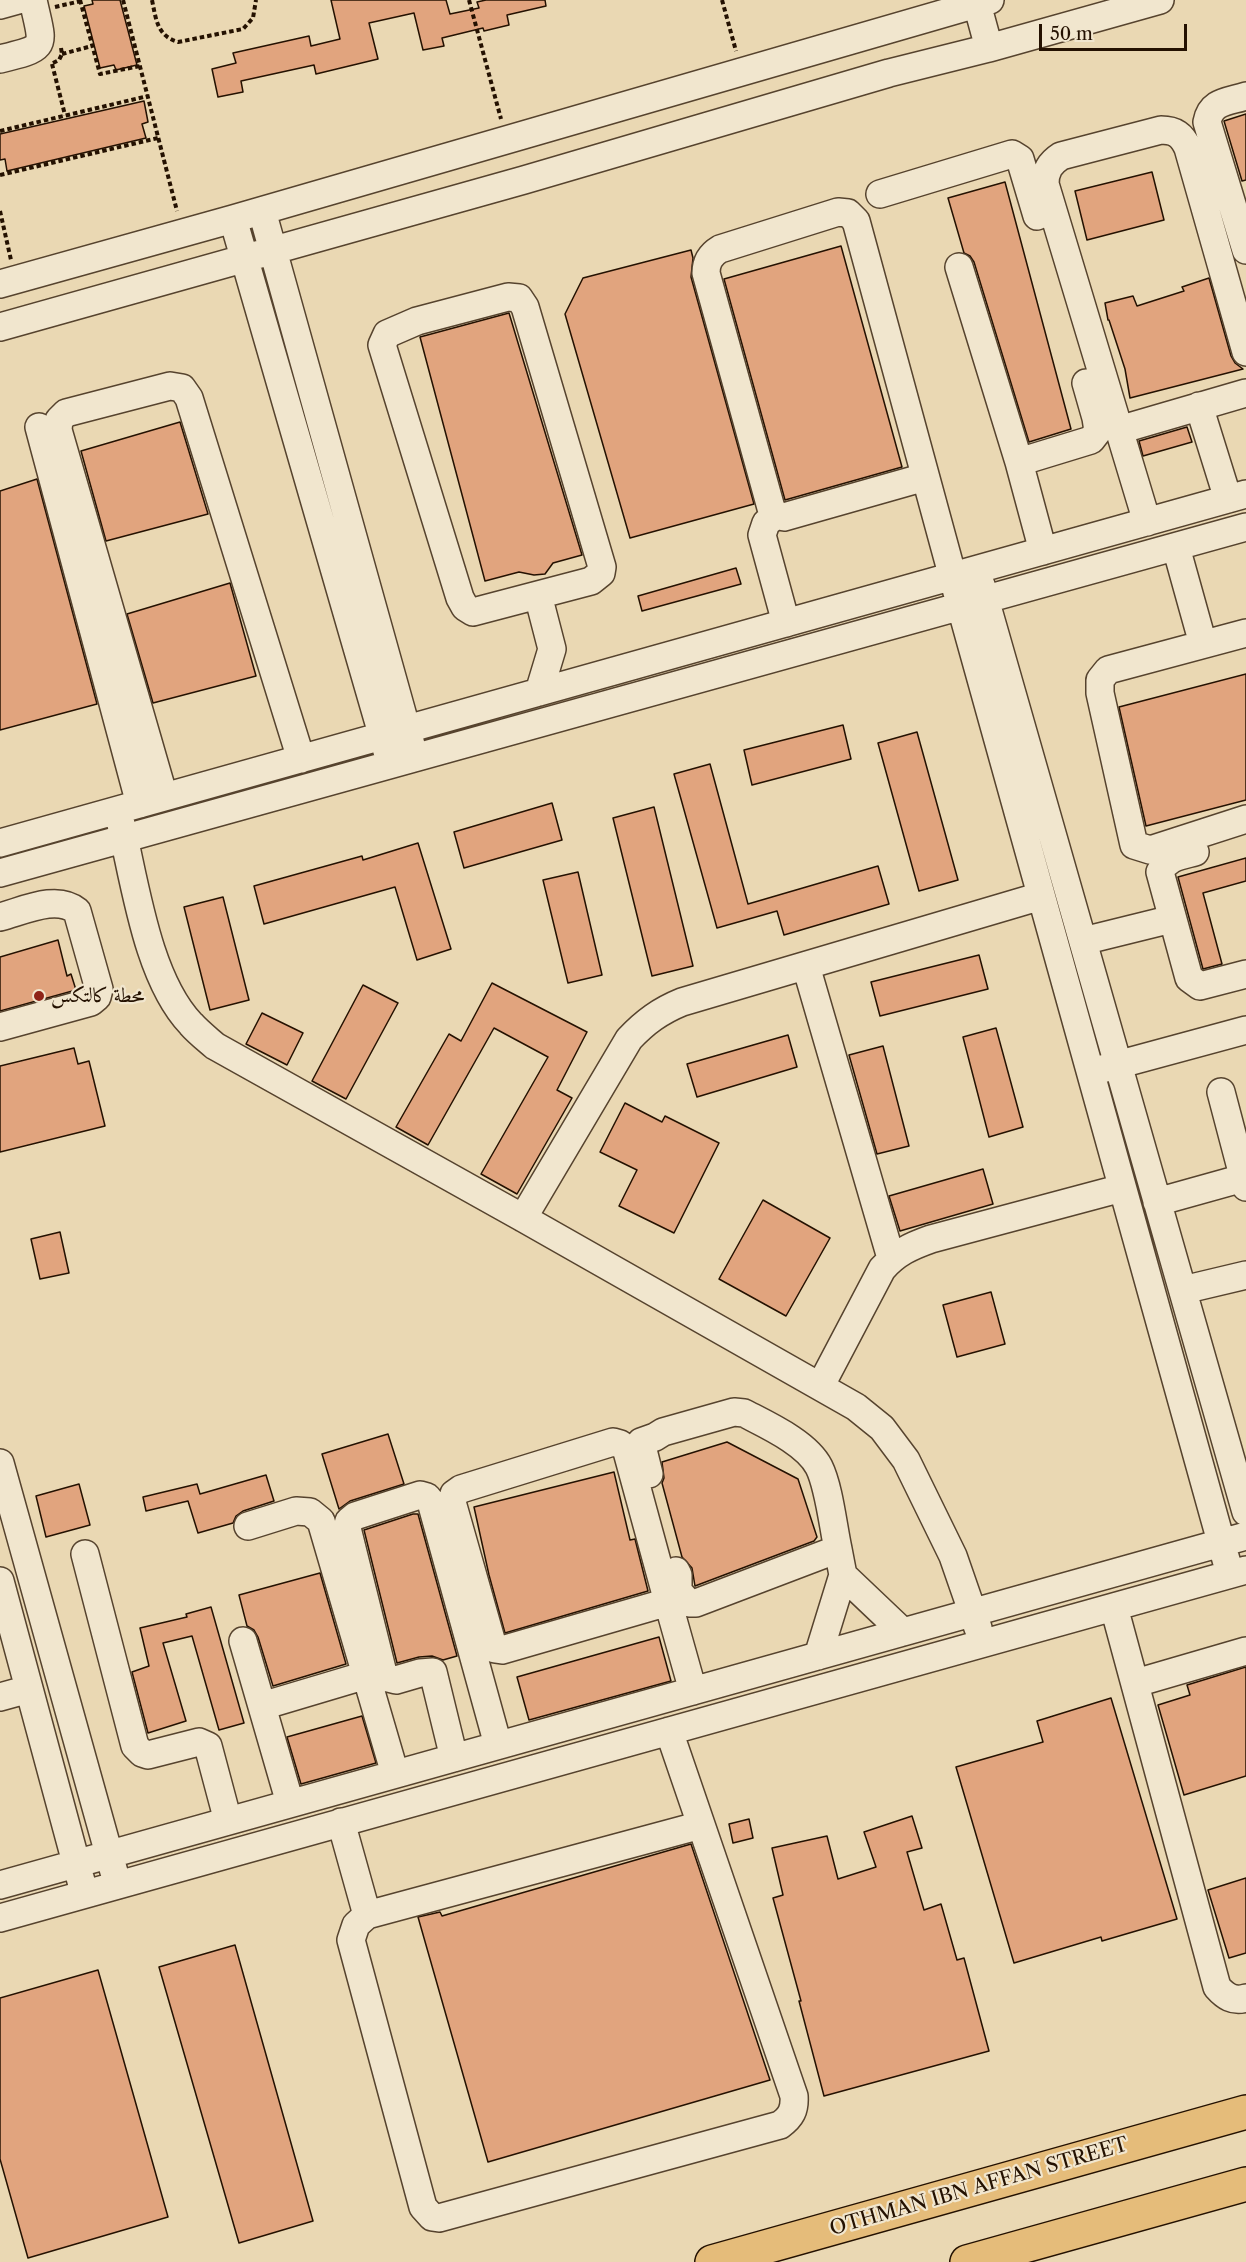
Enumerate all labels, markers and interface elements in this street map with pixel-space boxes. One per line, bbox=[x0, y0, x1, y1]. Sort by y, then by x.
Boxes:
scale bar bbox=[1042, 12, 1190, 50]
text: 50 m bbox=[1050, 23, 1093, 45]
place label: محطة كالتكس bbox=[51, 984, 144, 1008]
marker: محطة كالتكس bbox=[32, 989, 46, 1003]
street label: OTHMAN IBN AFFAN STREET bbox=[827, 2133, 1131, 2241]

